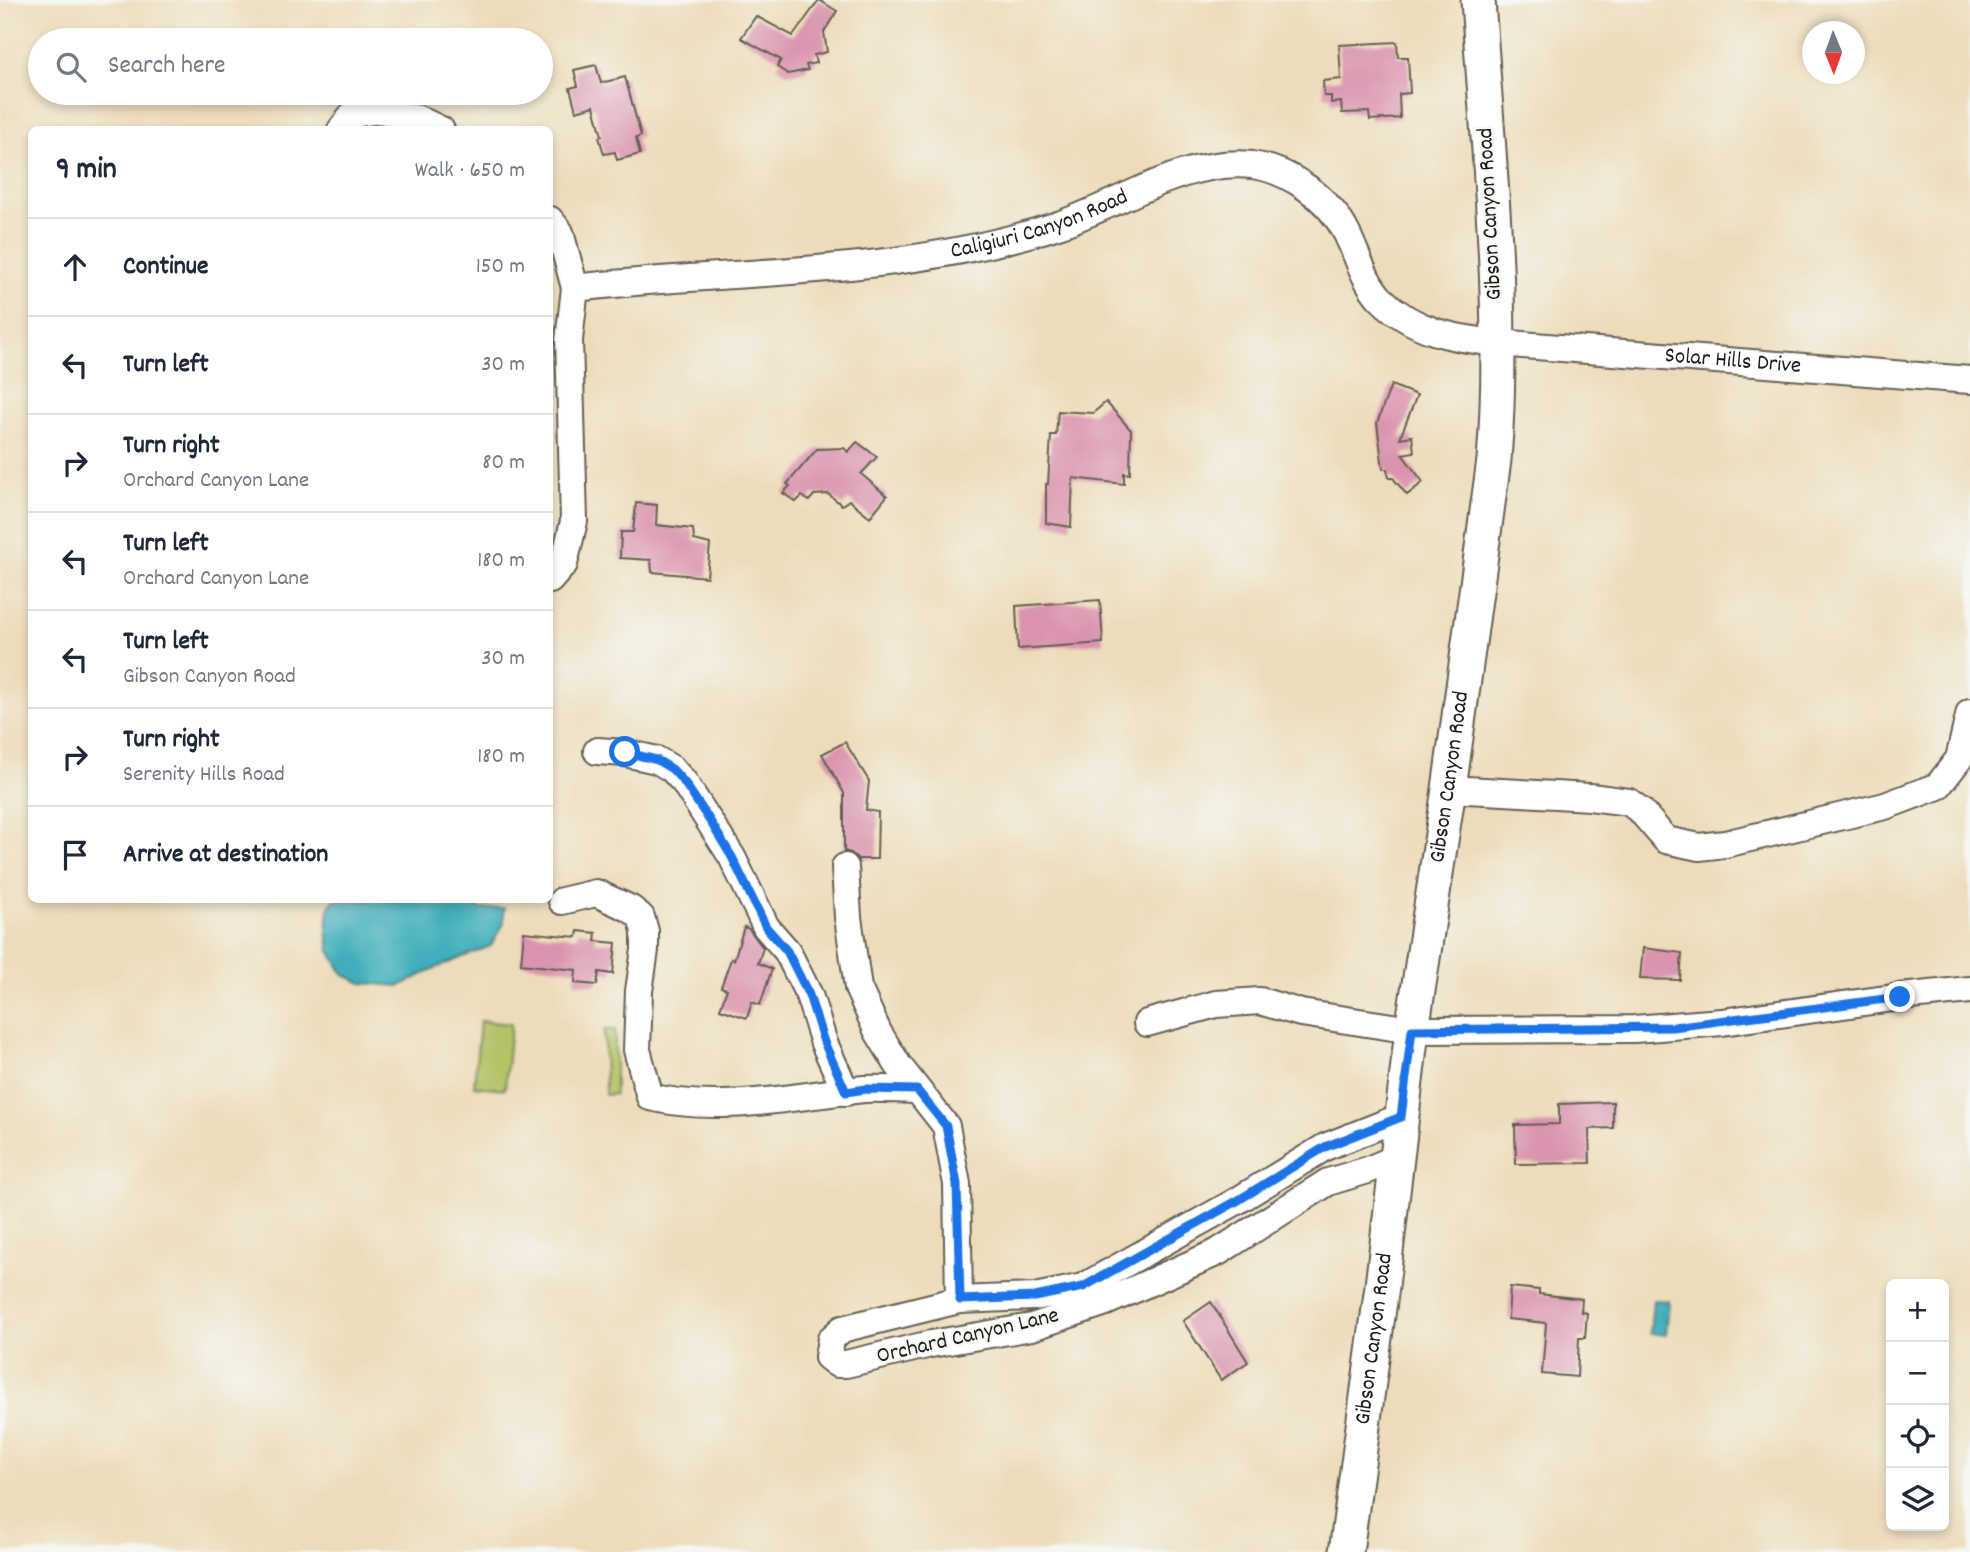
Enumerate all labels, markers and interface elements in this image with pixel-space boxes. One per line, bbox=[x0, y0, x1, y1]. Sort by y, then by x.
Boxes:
north arrow bbox=[1802, 21, 1865, 84]
search box bbox=[28, 28, 553, 105]
icon: search bbox=[52, 48, 90, 86]
text: Search here bbox=[108, 48, 226, 85]
street label: Gibson Canyon Road bbox=[1470, 127, 1512, 301]
text: 9 min bbox=[56, 150, 117, 193]
text: Walk · 650 m bbox=[415, 155, 525, 188]
street label: Caligiuri Canyon Road bbox=[948, 181, 1134, 268]
icon: ahead bbox=[56, 248, 94, 286]
text: Continue bbox=[123, 249, 208, 286]
text: 150 m bbox=[476, 251, 525, 284]
street label: Solar Hills Drive bbox=[1663, 340, 1802, 383]
icon: left bbox=[56, 346, 94, 384]
text: Turn left bbox=[123, 347, 209, 384]
text: 30 m bbox=[481, 349, 525, 382]
text: Turn right bbox=[123, 428, 220, 465]
icon: right bbox=[56, 444, 94, 482]
text: 80 m bbox=[482, 447, 525, 480]
text: Orchard Canyon Lane bbox=[123, 465, 309, 498]
text: Turn left bbox=[123, 526, 209, 563]
icon: left bbox=[56, 542, 94, 580]
text: 180 m bbox=[477, 545, 525, 578]
text: Orchard Canyon Lane bbox=[123, 563, 309, 596]
text: Turn left bbox=[123, 624, 209, 661]
icon: left bbox=[56, 640, 94, 678]
text: 30 m bbox=[481, 643, 525, 676]
text: Gibson Canyon Road bbox=[123, 661, 296, 694]
street label: Gibson Canyon Road bbox=[1421, 689, 1479, 865]
text: Turn right bbox=[123, 722, 220, 759]
route start bbox=[609, 736, 640, 767]
icon: right bbox=[56, 738, 94, 776]
text: 180 m bbox=[477, 741, 525, 774]
text: Serenity Hills Road bbox=[123, 759, 285, 792]
icon: arrive bbox=[56, 836, 94, 874]
text: Arrive at destination bbox=[123, 837, 328, 874]
route end bbox=[1884, 981, 1915, 1012]
street label: Gibson Canyon Road bbox=[1347, 1251, 1402, 1427]
map controls bbox=[1886, 1279, 1949, 1531]
button: + bbox=[1886, 1279, 1949, 1342]
street label: Orchard Canyon Lane bbox=[874, 1300, 1062, 1374]
button: − bbox=[1886, 1342, 1949, 1405]
button: locate bbox=[1886, 1405, 1949, 1468]
button: layers bbox=[1886, 1468, 1949, 1531]

